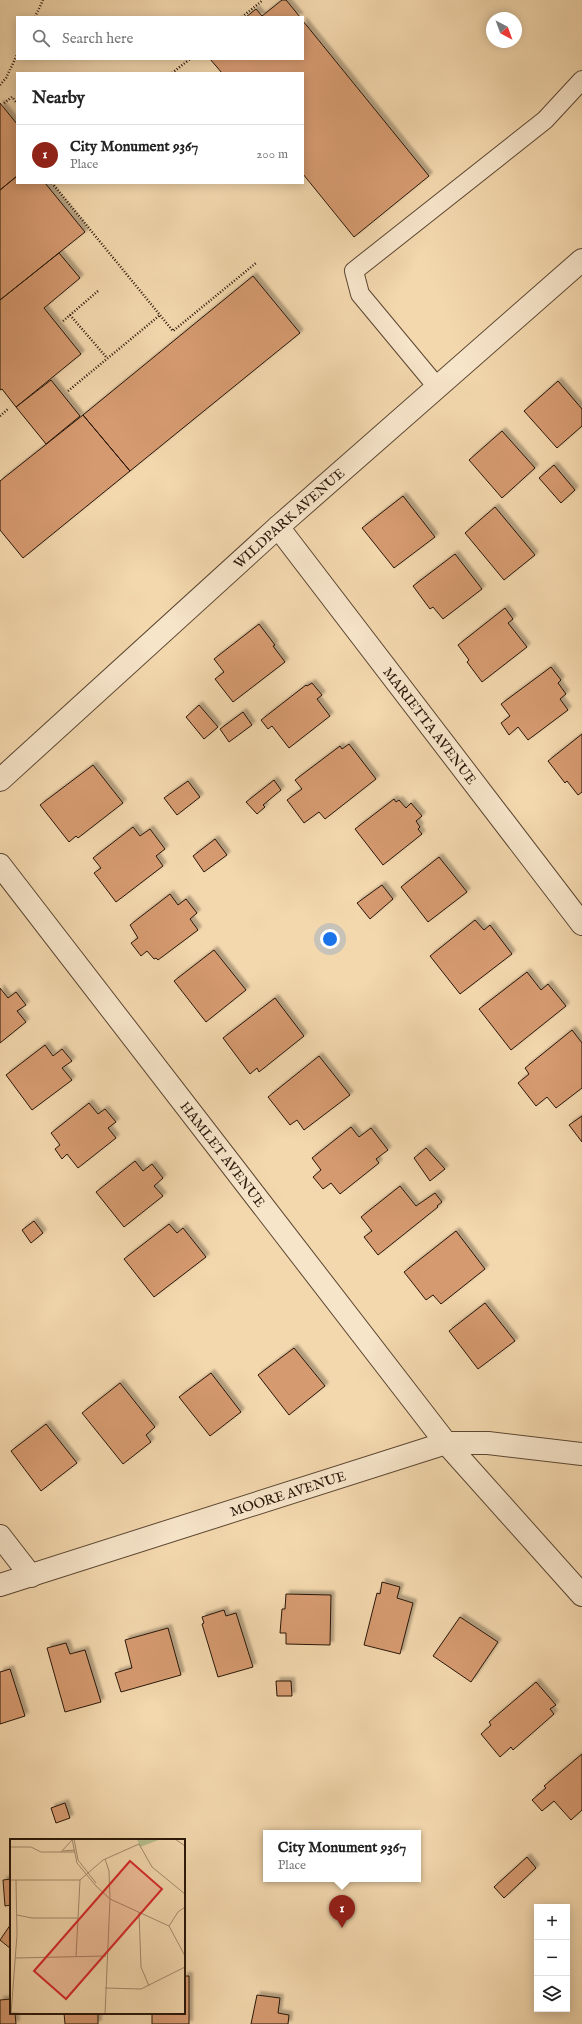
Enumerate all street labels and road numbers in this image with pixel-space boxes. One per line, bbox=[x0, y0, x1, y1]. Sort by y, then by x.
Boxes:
street label: WILDPARK AVENUE bbox=[230, 464, 349, 573]
street label: MARIETTA AVENUE bbox=[379, 664, 480, 789]
street label: HAMLET AVENUE bbox=[176, 1098, 269, 1211]
street label: MOORE AVENUE bbox=[228, 1467, 349, 1521]

